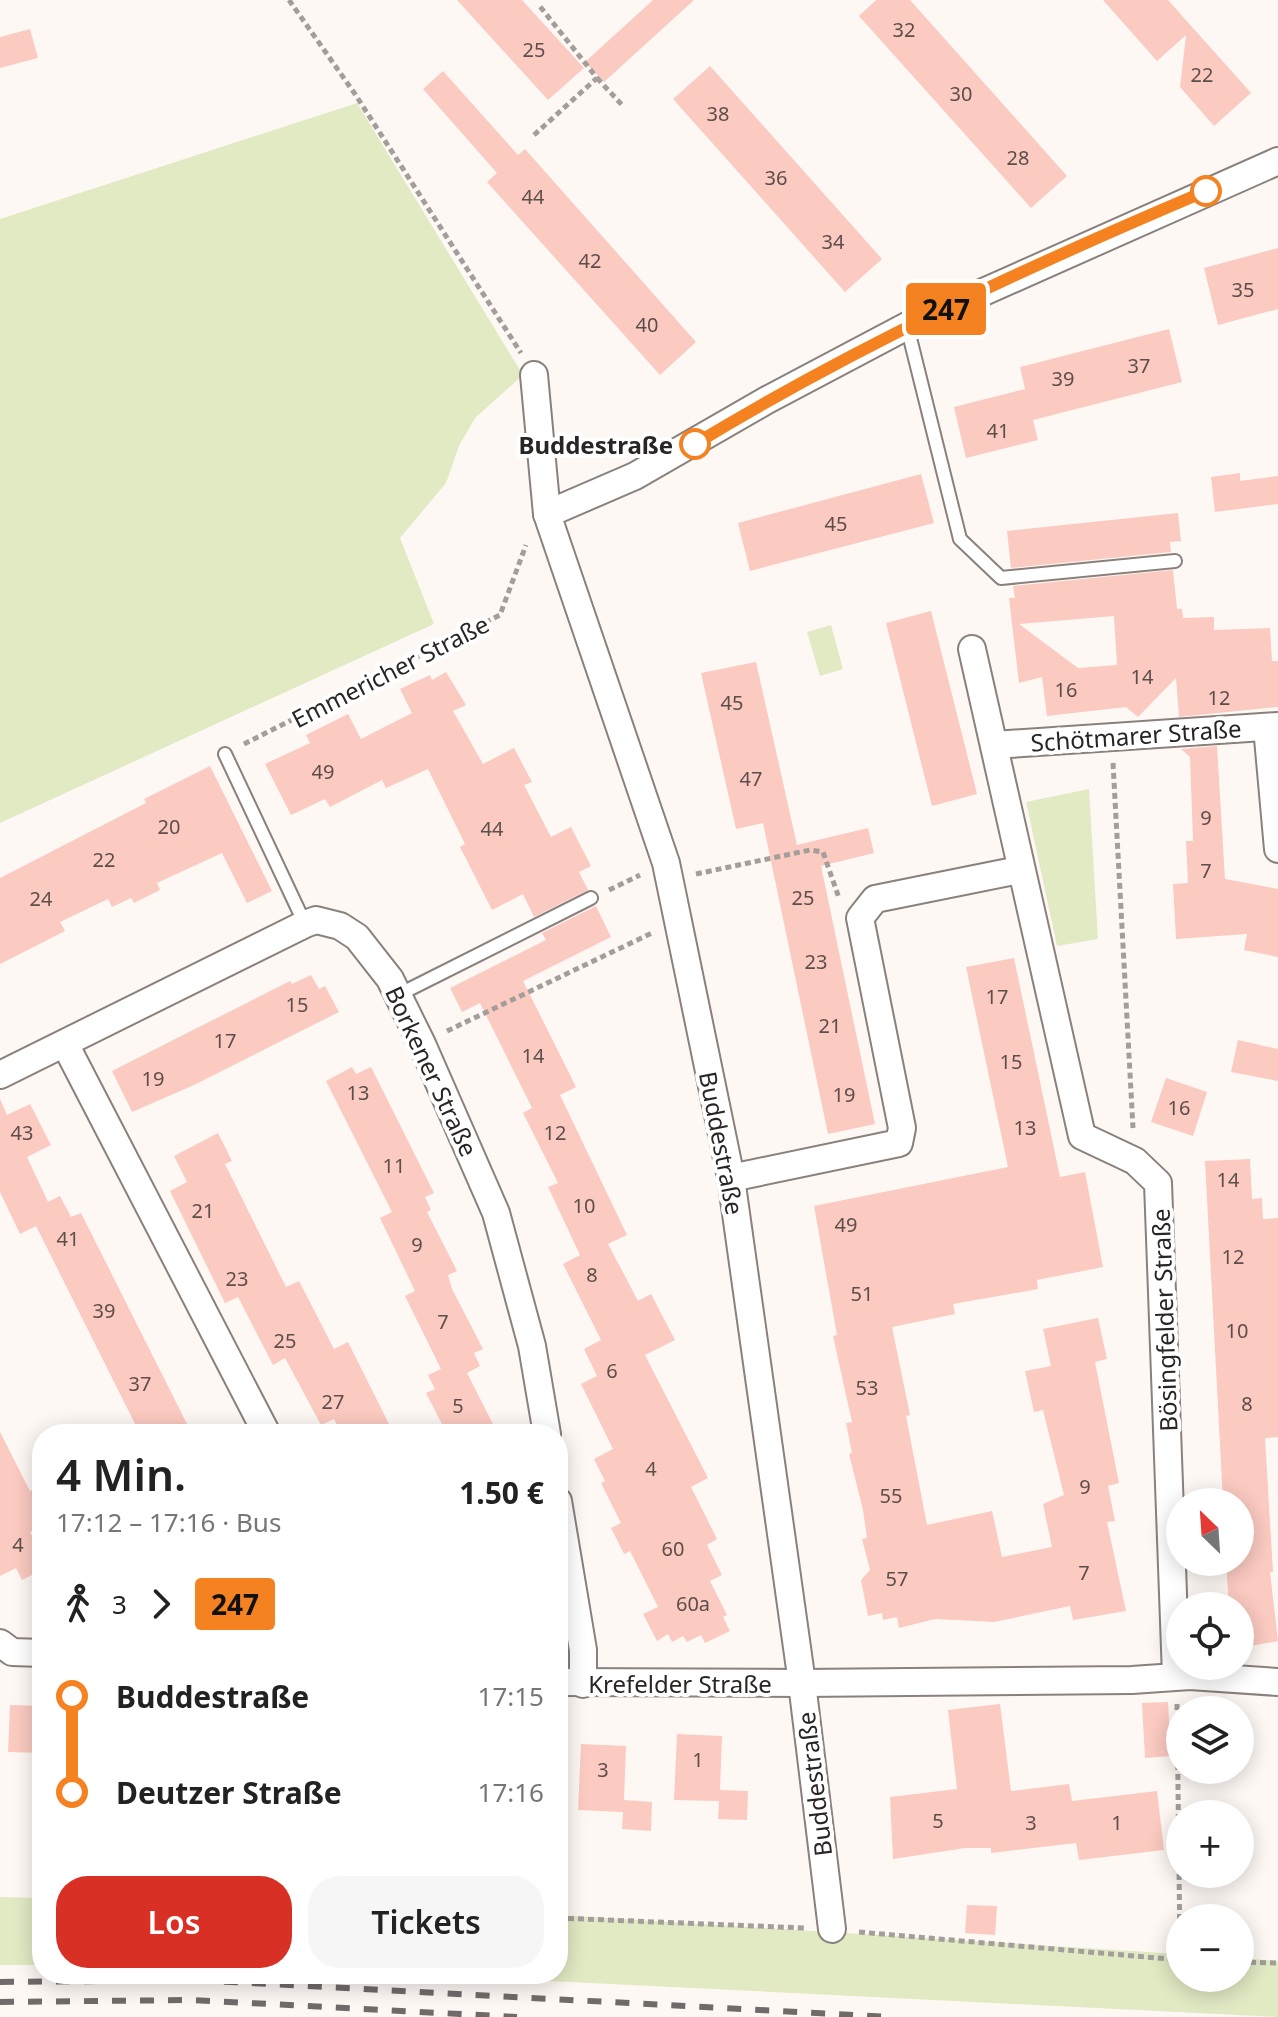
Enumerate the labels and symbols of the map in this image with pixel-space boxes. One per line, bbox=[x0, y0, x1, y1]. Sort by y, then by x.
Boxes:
house number: 32 bbox=[893, 16, 915, 43]
house number: 25 bbox=[523, 36, 545, 63]
house number: 22 bbox=[1191, 61, 1213, 88]
house number: 30 bbox=[950, 80, 972, 107]
house number: 38 bbox=[707, 100, 729, 127]
house number: 28 bbox=[1007, 144, 1029, 171]
house number: 36 bbox=[765, 164, 787, 191]
unlabelled marker bbox=[1191, 176, 1221, 206]
house number: 44 bbox=[522, 183, 545, 210]
house number: 34 bbox=[822, 228, 845, 255]
house number: 42 bbox=[579, 247, 601, 274]
house number: 35 bbox=[1232, 276, 1254, 303]
line badge: 247 bbox=[900, 283, 992, 335]
house number: 40 bbox=[636, 311, 658, 338]
house number: 37 bbox=[1128, 352, 1150, 379]
house number: 39 bbox=[1052, 365, 1074, 392]
house number: 41 bbox=[987, 417, 1009, 444]
place label: Buddestraße bbox=[518, 428, 673, 461]
marker: Buddestraße bbox=[680, 429, 710, 459]
house number: 45 bbox=[825, 510, 847, 537]
street label: Emmericher Straße bbox=[286, 607, 494, 735]
house number: 14 bbox=[1131, 663, 1154, 690]
house number: 16 bbox=[1055, 676, 1077, 703]
house number: 12 bbox=[1208, 684, 1230, 711]
house number: 45 bbox=[721, 689, 743, 716]
street label: Schötmarer Straße bbox=[1030, 711, 1242, 759]
house number: 49 bbox=[312, 758, 334, 785]
house number: 47 bbox=[740, 765, 762, 792]
house number: 9 bbox=[1200, 804, 1212, 831]
house number: 20 bbox=[158, 813, 180, 840]
house number: 44 bbox=[481, 815, 504, 842]
house number: 22 bbox=[93, 846, 115, 873]
house number: 7 bbox=[1200, 857, 1212, 884]
house number: 25 bbox=[792, 884, 814, 911]
house number: 24 bbox=[30, 885, 53, 912]
house number: 23 bbox=[805, 948, 827, 975]
street label: Borkener Straße bbox=[378, 980, 486, 1162]
house number: 17 bbox=[986, 983, 1008, 1010]
house number: 15 bbox=[286, 991, 308, 1018]
house number: 21 bbox=[819, 1012, 841, 1039]
house number: 17 bbox=[214, 1027, 236, 1054]
house number: 14 bbox=[522, 1042, 545, 1069]
house number: 15 bbox=[1000, 1048, 1022, 1075]
house number: 19 bbox=[142, 1065, 164, 1092]
street label: Buddestraße bbox=[692, 1069, 752, 1217]
house number: 13 bbox=[347, 1079, 369, 1106]
house number: 19 bbox=[833, 1081, 855, 1108]
house number: 16 bbox=[1168, 1094, 1190, 1121]
house number: 13 bbox=[1014, 1114, 1036, 1141]
house number: 43 bbox=[11, 1119, 33, 1146]
house number: 12 bbox=[544, 1119, 566, 1146]
house number: 11 bbox=[383, 1152, 405, 1179]
house number: 14 bbox=[1217, 1166, 1240, 1193]
house number: 10 bbox=[573, 1192, 595, 1219]
house number: 21 bbox=[192, 1197, 214, 1224]
street label: Bösingfelder Straße bbox=[1144, 1208, 1184, 1432]
house number: 49 bbox=[835, 1211, 857, 1238]
house number: 41 bbox=[57, 1225, 79, 1252]
house number: 9 bbox=[411, 1231, 423, 1258]
house number: 12 bbox=[1222, 1243, 1244, 1270]
house number: 8 bbox=[586, 1261, 598, 1288]
house number: 23 bbox=[226, 1265, 248, 1292]
house number: 51 bbox=[851, 1280, 873, 1307]
house number: 39 bbox=[93, 1297, 115, 1324]
house number: 7 bbox=[437, 1308, 449, 1335]
house number: 10 bbox=[1226, 1317, 1248, 1344]
house number: 25 bbox=[274, 1327, 296, 1354]
house number: 6 bbox=[606, 1357, 618, 1384]
house number: 37 bbox=[129, 1370, 151, 1397]
house number: 53 bbox=[856, 1374, 878, 1401]
house number: 27 bbox=[322, 1388, 344, 1415]
house number: 8 bbox=[1241, 1390, 1253, 1417]
house number: 5 bbox=[452, 1392, 464, 1419]
house number: 4 bbox=[645, 1455, 657, 1482]
house number: 9 bbox=[1079, 1473, 1091, 1500]
house number: 55 bbox=[880, 1482, 902, 1509]
north arrow bbox=[1166, 1488, 1254, 1576]
house number: 4 bbox=[12, 1531, 24, 1558]
house number: 60 bbox=[662, 1535, 684, 1562]
house number: 7 bbox=[1078, 1559, 1090, 1586]
house number: 57 bbox=[886, 1565, 908, 1592]
house number: 60a bbox=[676, 1590, 710, 1617]
street label: Krefelder Straße bbox=[588, 1667, 772, 1700]
street label: Buddestraße bbox=[789, 1710, 839, 1858]
house number: 1 bbox=[692, 1746, 704, 1773]
house number: 3 bbox=[597, 1756, 609, 1783]
house number: 5 bbox=[932, 1807, 944, 1834]
house number: 3 bbox=[1025, 1809, 1037, 1836]
house number: 1 bbox=[1111, 1809, 1123, 1836]

